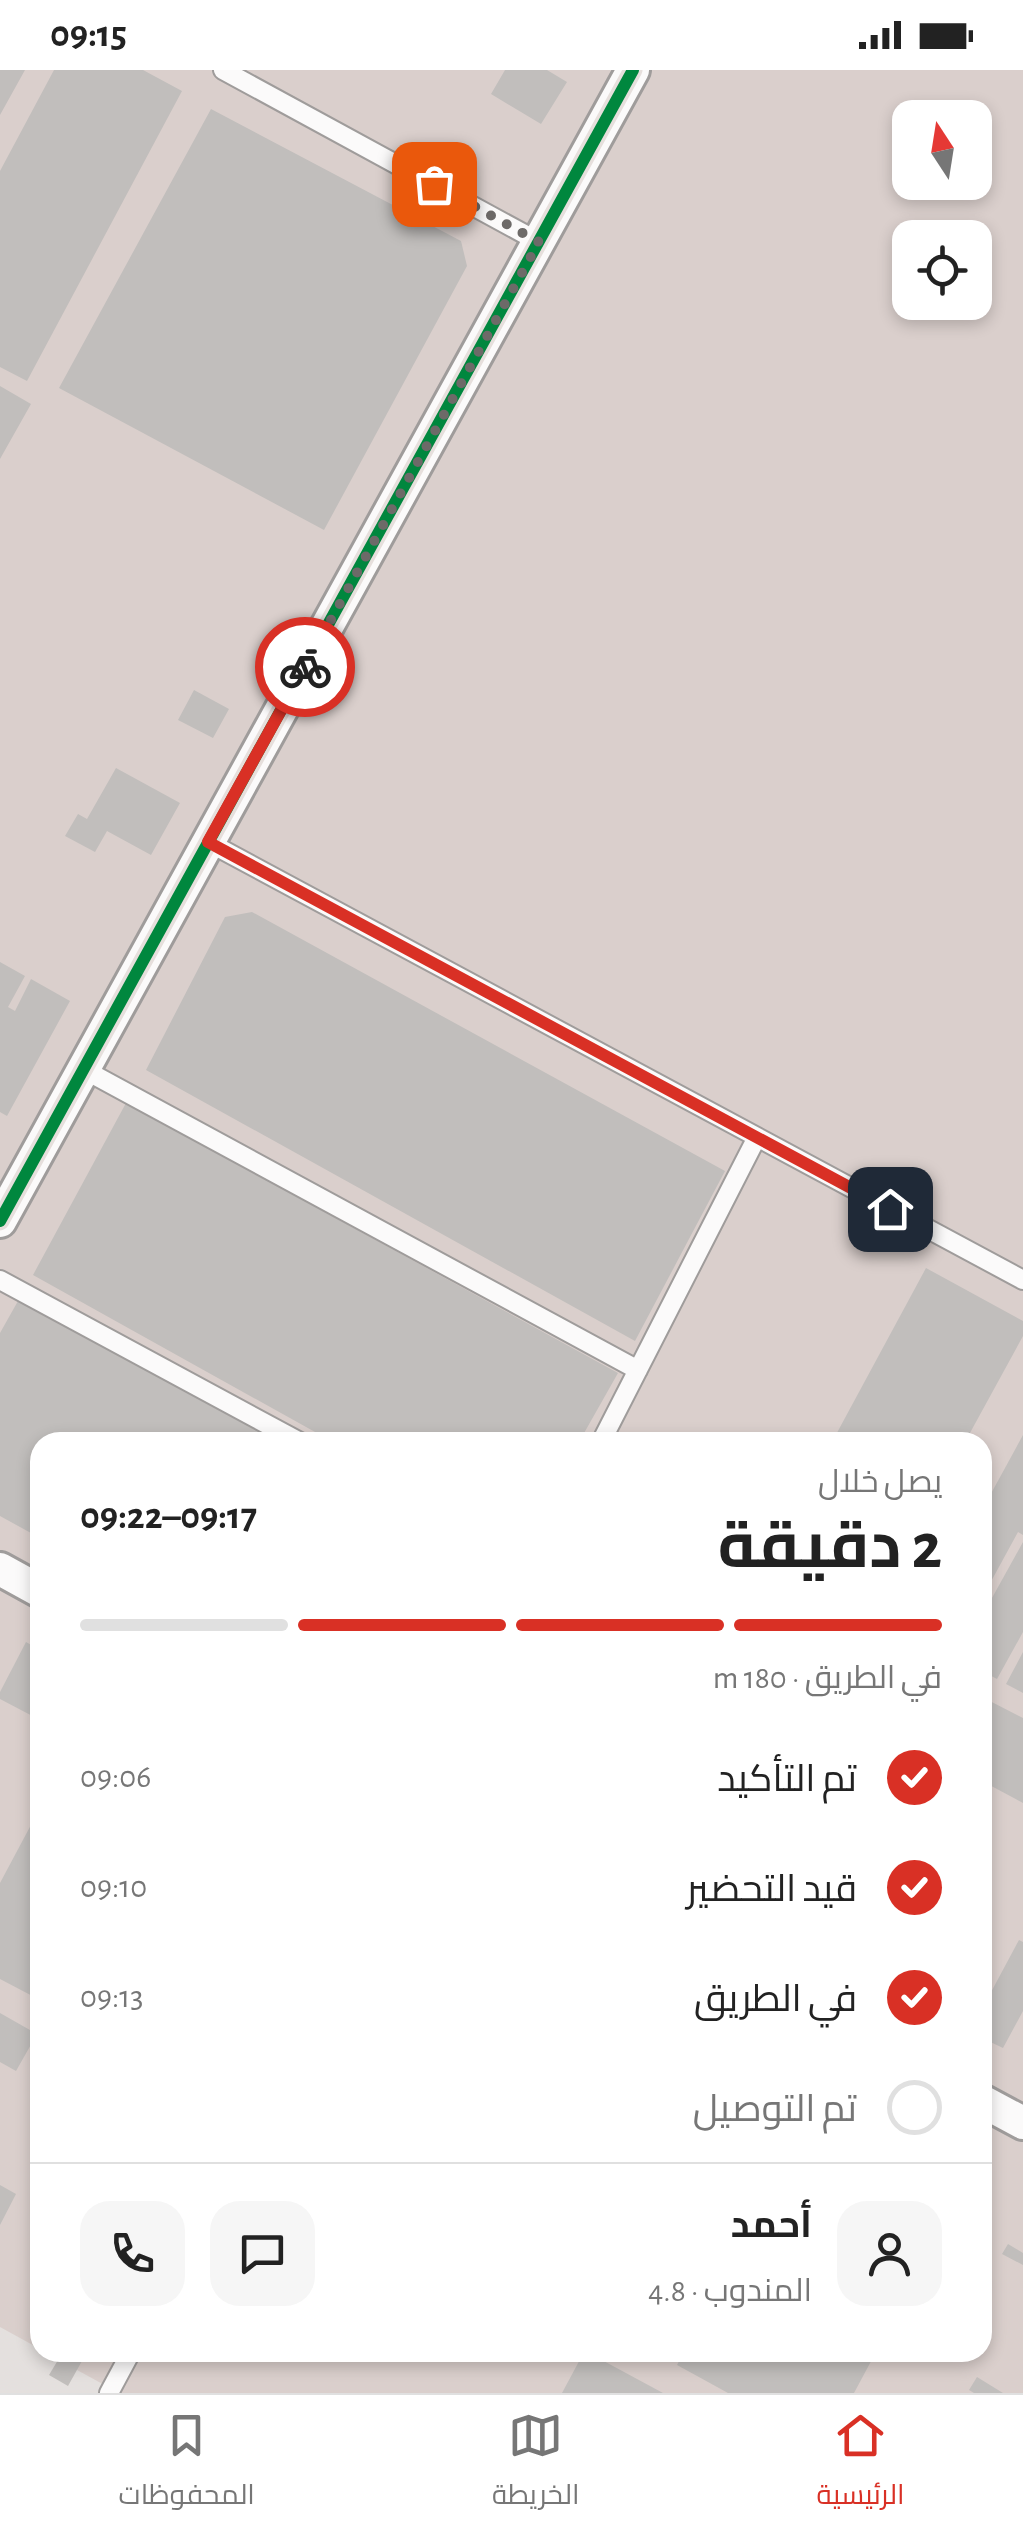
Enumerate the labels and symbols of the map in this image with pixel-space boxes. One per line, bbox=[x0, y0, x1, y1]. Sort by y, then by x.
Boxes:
north arrow bbox=[892, 100, 992, 200]
pin bbox=[392, 142, 477, 227]
courier bbox=[255, 617, 355, 717]
pin bbox=[848, 1167, 933, 1252]

